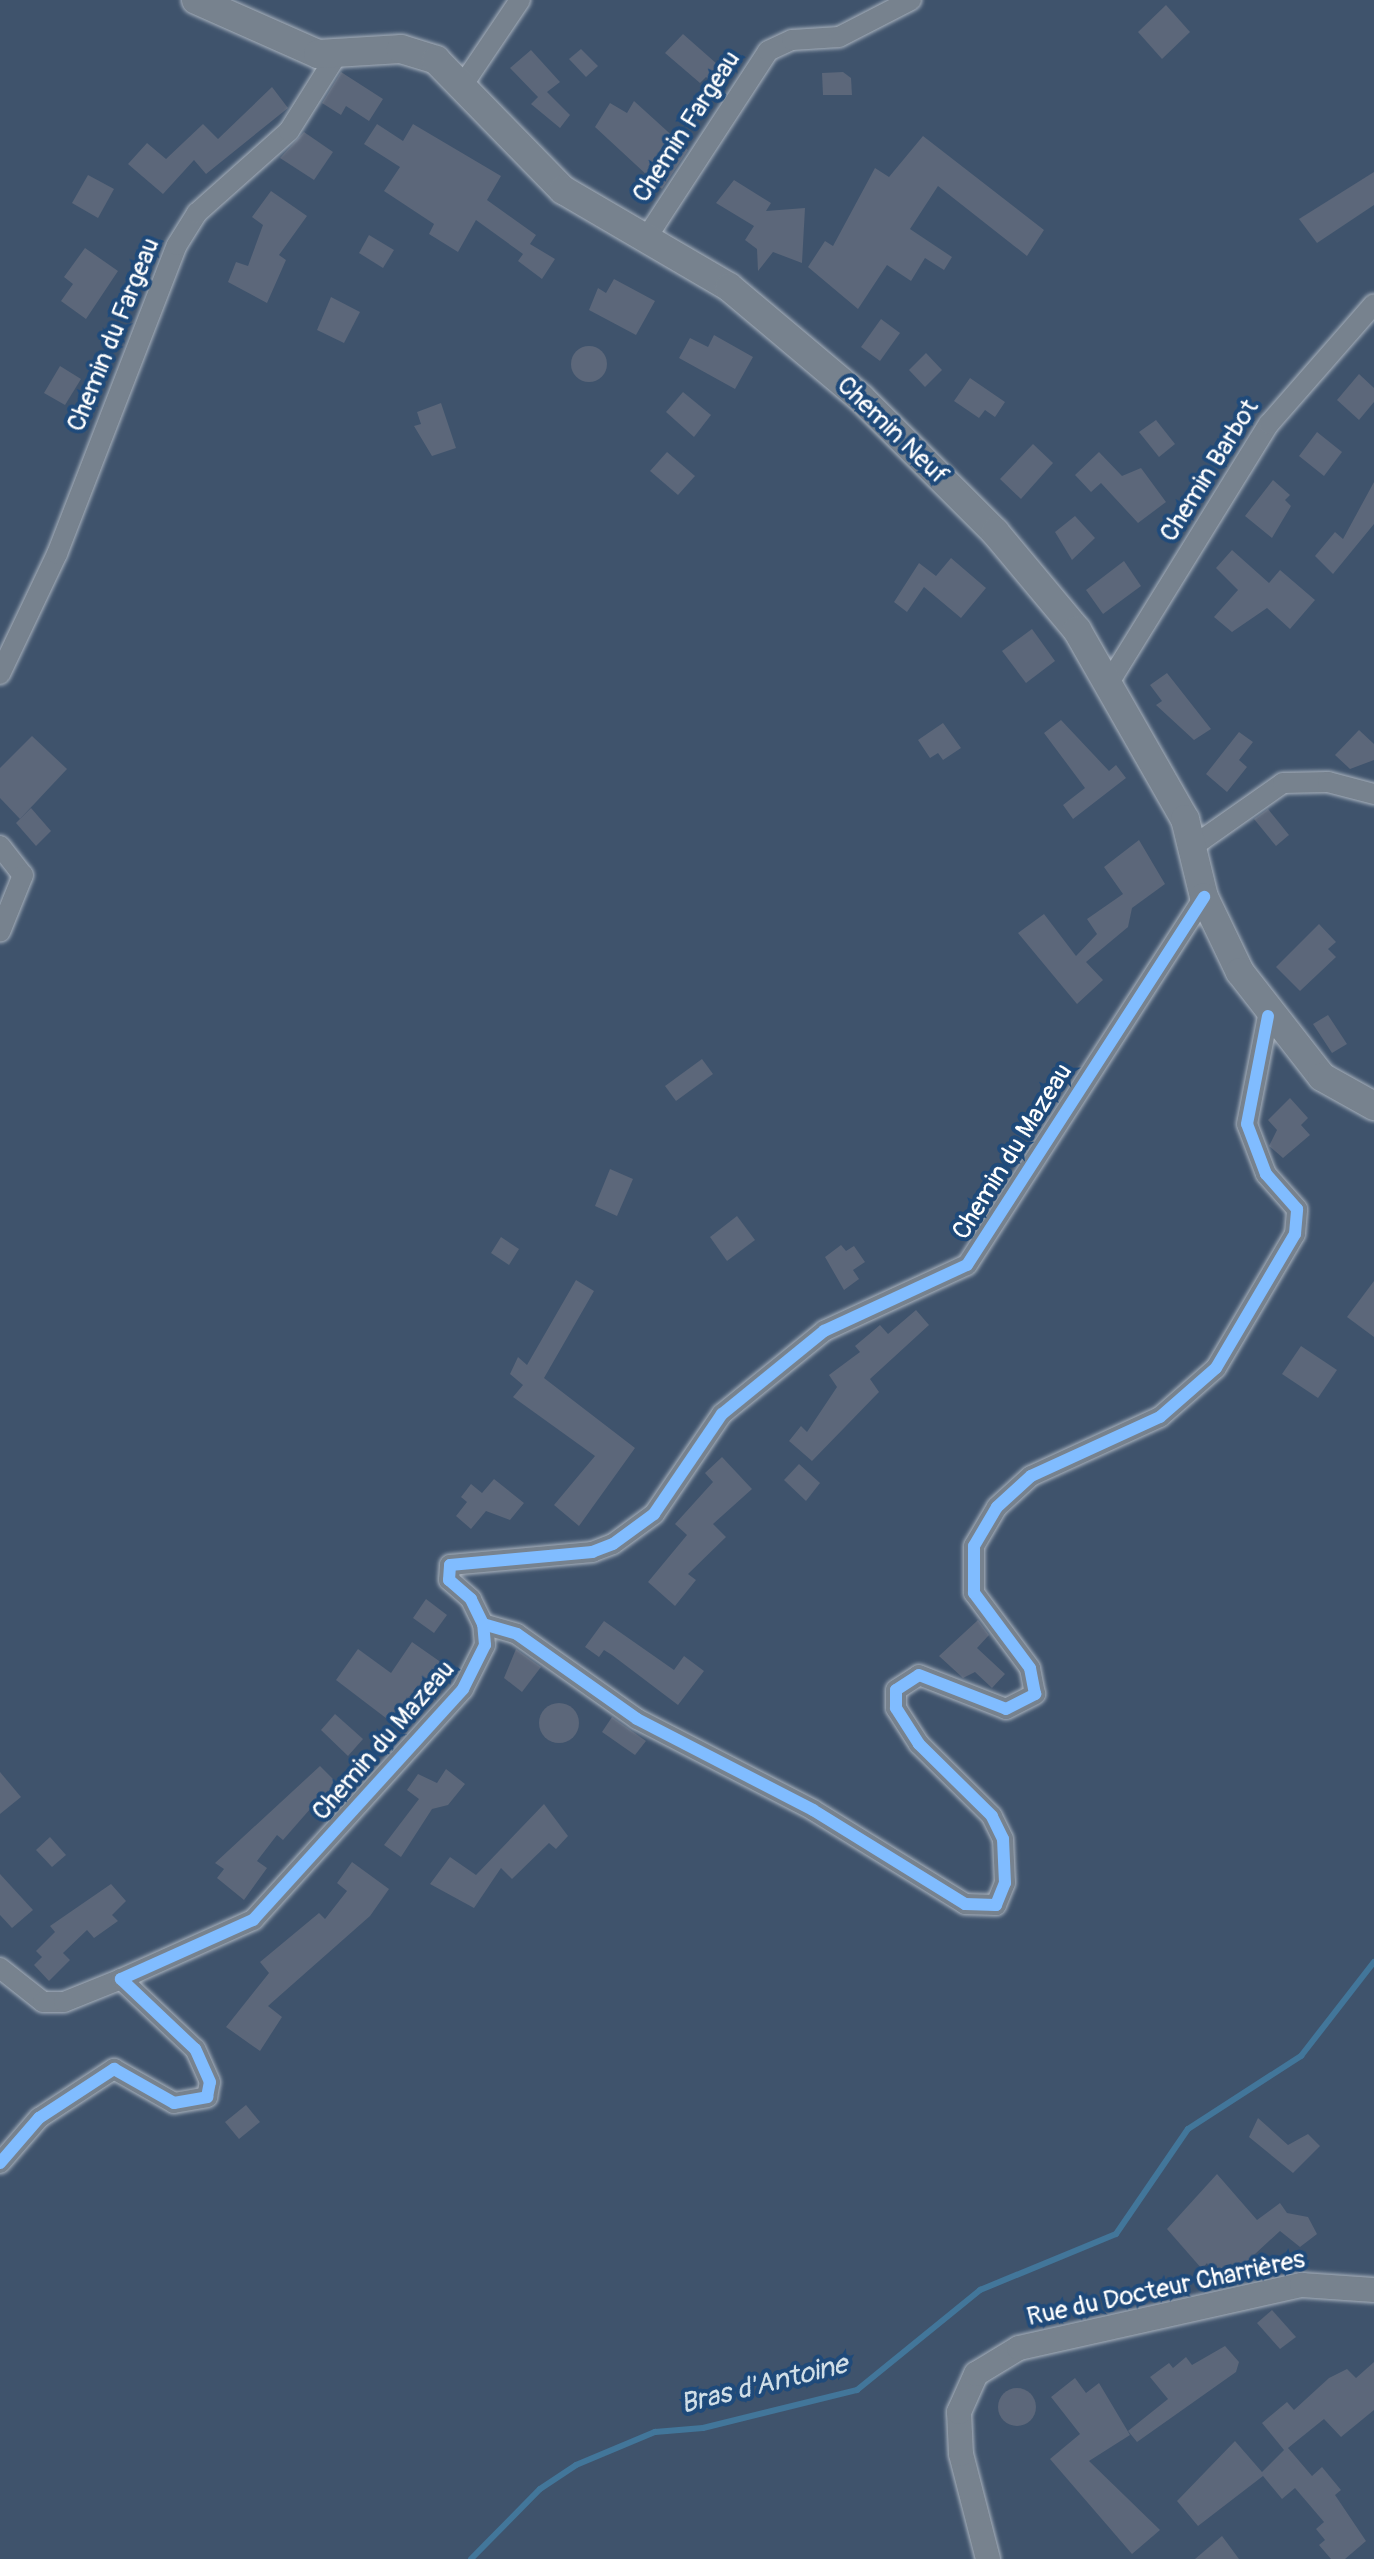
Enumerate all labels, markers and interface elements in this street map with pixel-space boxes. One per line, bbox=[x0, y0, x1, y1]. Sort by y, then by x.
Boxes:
street label: Chemin Fargeau bbox=[626, 45, 748, 209]
street label: Chemin du Fargeau bbox=[61, 234, 167, 436]
street label: Chemin Neuf bbox=[830, 370, 954, 492]
street label: Chemin Barbot bbox=[1154, 394, 1266, 548]
street label: Chemin du Mazeau bbox=[946, 1058, 1080, 1246]
street label: Chemin du Mazeau bbox=[306, 1655, 462, 1827]
street label: Rue du Docteur Charrières bbox=[1024, 2244, 1308, 2334]
water label: Bras d'Antoine bbox=[677, 2348, 851, 2422]

